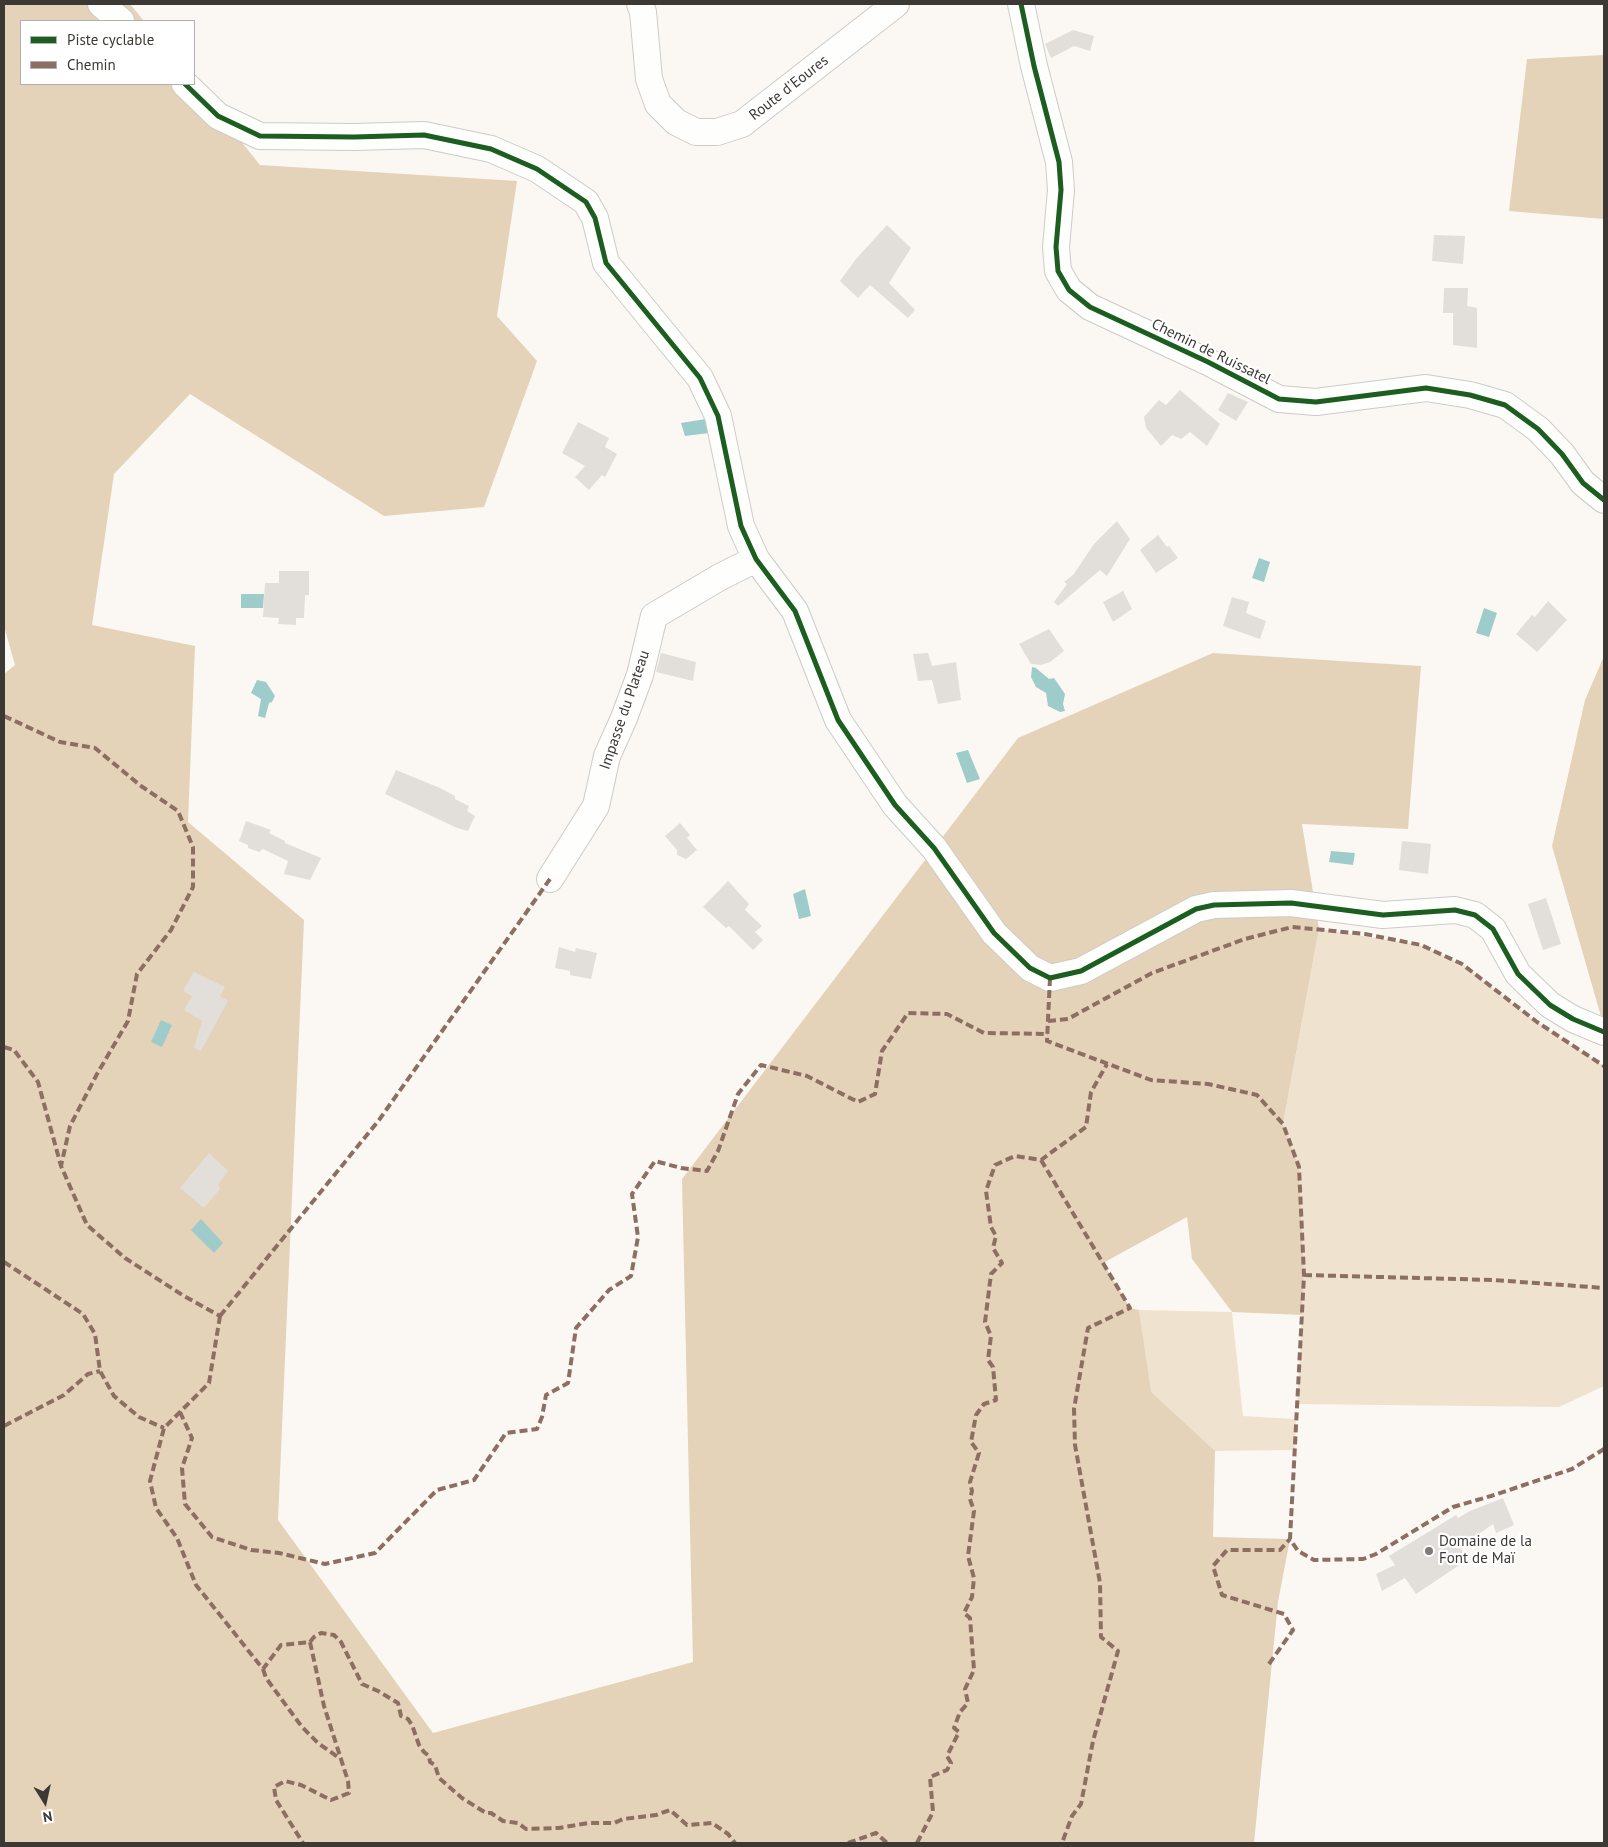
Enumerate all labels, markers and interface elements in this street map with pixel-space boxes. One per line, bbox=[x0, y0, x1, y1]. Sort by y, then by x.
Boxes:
legend bbox=[20, 20, 195, 85]
text: Piste cyclable bbox=[67, 30, 154, 49]
street label: Route d'Eoures bbox=[746, 52, 832, 124]
text: Chemin bbox=[67, 55, 116, 74]
street label: Chemin de Ruissatel bbox=[1148, 315, 1274, 389]
street label: Impasse du Plateau bbox=[596, 648, 654, 772]
place label: Domaine de la Font de Maï bbox=[1439, 1533, 1532, 1568]
marker: Domaine de la Font de Maï bbox=[1423, 1545, 1435, 1557]
north arrow bbox=[20, 1777, 70, 1827]
text: N bbox=[42, 1807, 54, 1826]

